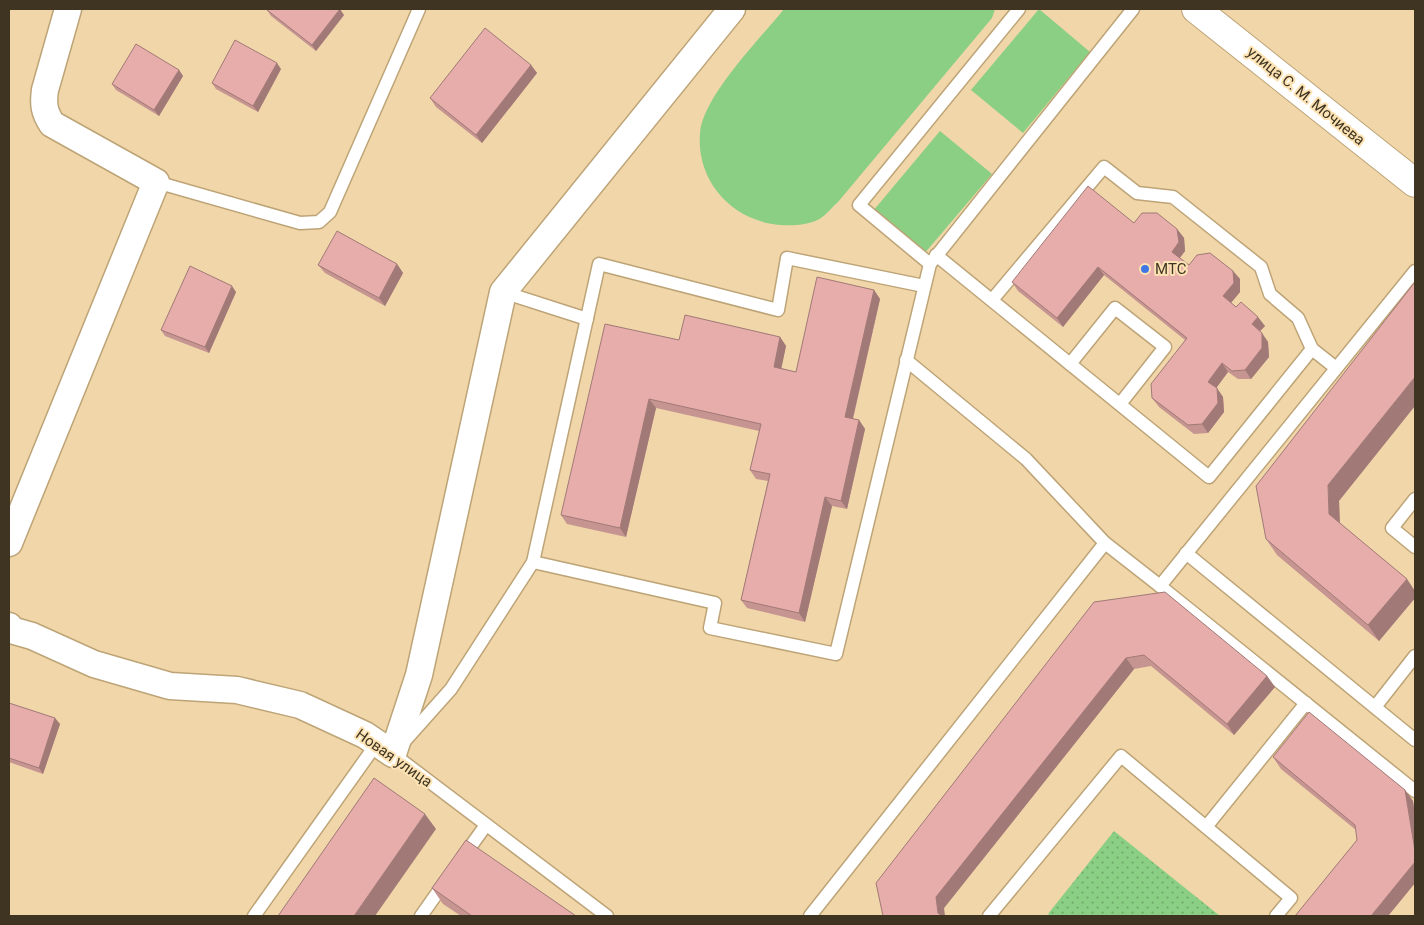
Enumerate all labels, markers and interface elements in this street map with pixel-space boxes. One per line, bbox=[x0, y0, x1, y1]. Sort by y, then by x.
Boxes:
street label: улица С. М. Мочиева bbox=[1244, 43, 1368, 149]
place label: МТС bbox=[1155, 260, 1187, 278]
marker: МТС bbox=[1139, 263, 1151, 275]
street label: Новая улица bbox=[352, 725, 436, 791]

